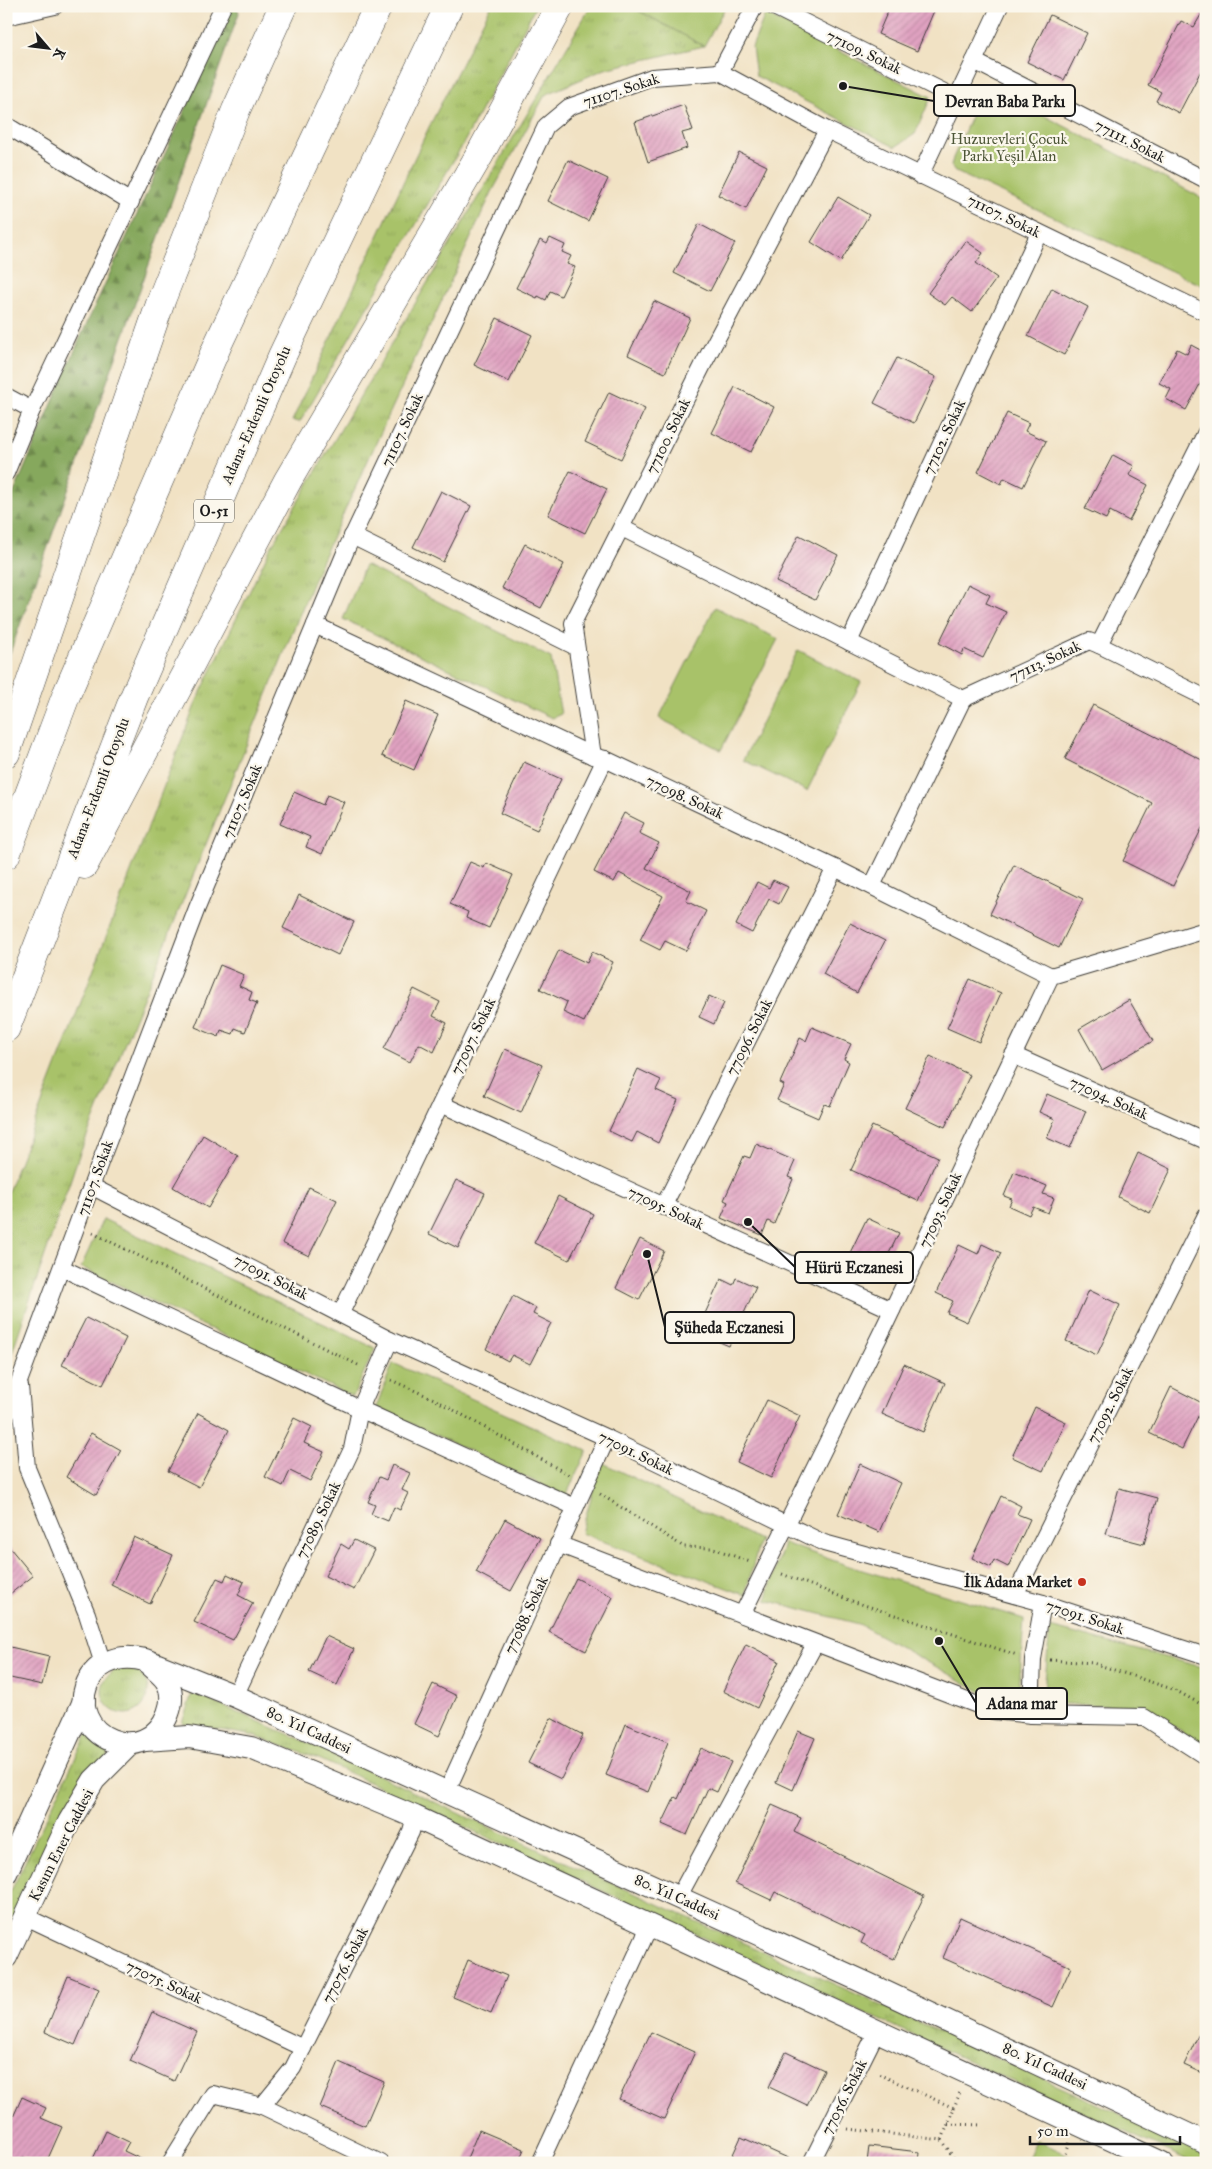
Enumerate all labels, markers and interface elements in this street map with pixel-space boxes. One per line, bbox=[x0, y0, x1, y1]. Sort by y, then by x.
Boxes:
north arrow bbox=[22, 22, 72, 72]
street label: 77109. Sokak bbox=[823, 26, 905, 78]
text: K bbox=[49, 45, 69, 63]
street label: 71107. Sokak bbox=[581, 69, 661, 111]
callout: Devran Baba Parkı bbox=[934, 85, 1075, 116]
text: Devran Baba Parkı bbox=[945, 92, 1066, 111]
street label: 77111. Sokak bbox=[1092, 116, 1168, 166]
park label: Huzurevleri Çocuk Parkı Yeşil Alan bbox=[950, 130, 1068, 165]
street label: 71107. Sokak bbox=[964, 191, 1044, 241]
street label: Adana-Erdemli Otoyolu bbox=[217, 343, 295, 488]
street label: 71107. Sokak bbox=[377, 390, 427, 470]
street label: 77100. Sokak bbox=[642, 395, 694, 477]
street label: 77102. Sokak bbox=[919, 396, 969, 478]
road number: O-51 bbox=[194, 500, 234, 522]
street label: 77113. Sokak bbox=[1006, 637, 1084, 685]
street label: Adana-Erdemli Otoyolu bbox=[62, 715, 133, 862]
street label: 71107. Sokak bbox=[218, 761, 266, 841]
street label: 77098. Sokak bbox=[643, 771, 727, 823]
street label: 77097. Sokak bbox=[447, 995, 499, 1077]
street label: 77096. Sokak bbox=[722, 996, 776, 1078]
street label: 77094. Sokak bbox=[1067, 1073, 1151, 1123]
street label: 71107. Sokak bbox=[73, 1138, 117, 1218]
street label: 77093. Sokak bbox=[915, 1169, 965, 1251]
street label: 77095. Sokak bbox=[625, 1182, 707, 1234]
street label: 77091. Sokak bbox=[231, 1250, 311, 1304]
callout: Hürü Eczanesi bbox=[795, 1252, 913, 1283]
text: Hürü Eczanesi bbox=[805, 1258, 904, 1277]
callout: Şüheda Eczanesi bbox=[665, 1312, 794, 1343]
text: Şüheda Eczanesi bbox=[674, 1318, 784, 1338]
street label: 77092. Sokak bbox=[1083, 1364, 1137, 1446]
street label: 77091. Sokak bbox=[595, 1427, 677, 1479]
street label: 77089. Sokak bbox=[292, 1478, 344, 1562]
place label: İlk Adana Market bbox=[964, 1572, 1073, 1591]
street label: 77088. Sokak bbox=[500, 1573, 552, 1657]
marker: İlk Adana Market bbox=[1076, 1576, 1088, 1588]
street label: 77091. Sokak bbox=[1043, 1596, 1127, 1638]
callout: Adana mar bbox=[976, 1688, 1067, 1719]
text: Adana mar bbox=[986, 1694, 1058, 1713]
street label: 80. Yıl Caddesi bbox=[264, 1703, 354, 1757]
street label: Kasım Ener Caddesi bbox=[25, 1786, 97, 1904]
street label: 80. Yıl Caddesi bbox=[632, 1870, 722, 1924]
street label: 77076. Sokak bbox=[318, 1924, 372, 2006]
street label: 77075. Sokak bbox=[123, 1956, 205, 2008]
street label: 80. Yıl Caddesi bbox=[1000, 2039, 1090, 2093]
street label: 77056. Sokak bbox=[817, 2056, 871, 2138]
scale bar bbox=[1030, 2114, 1180, 2146]
text: 50 m bbox=[1037, 2122, 1069, 2140]

